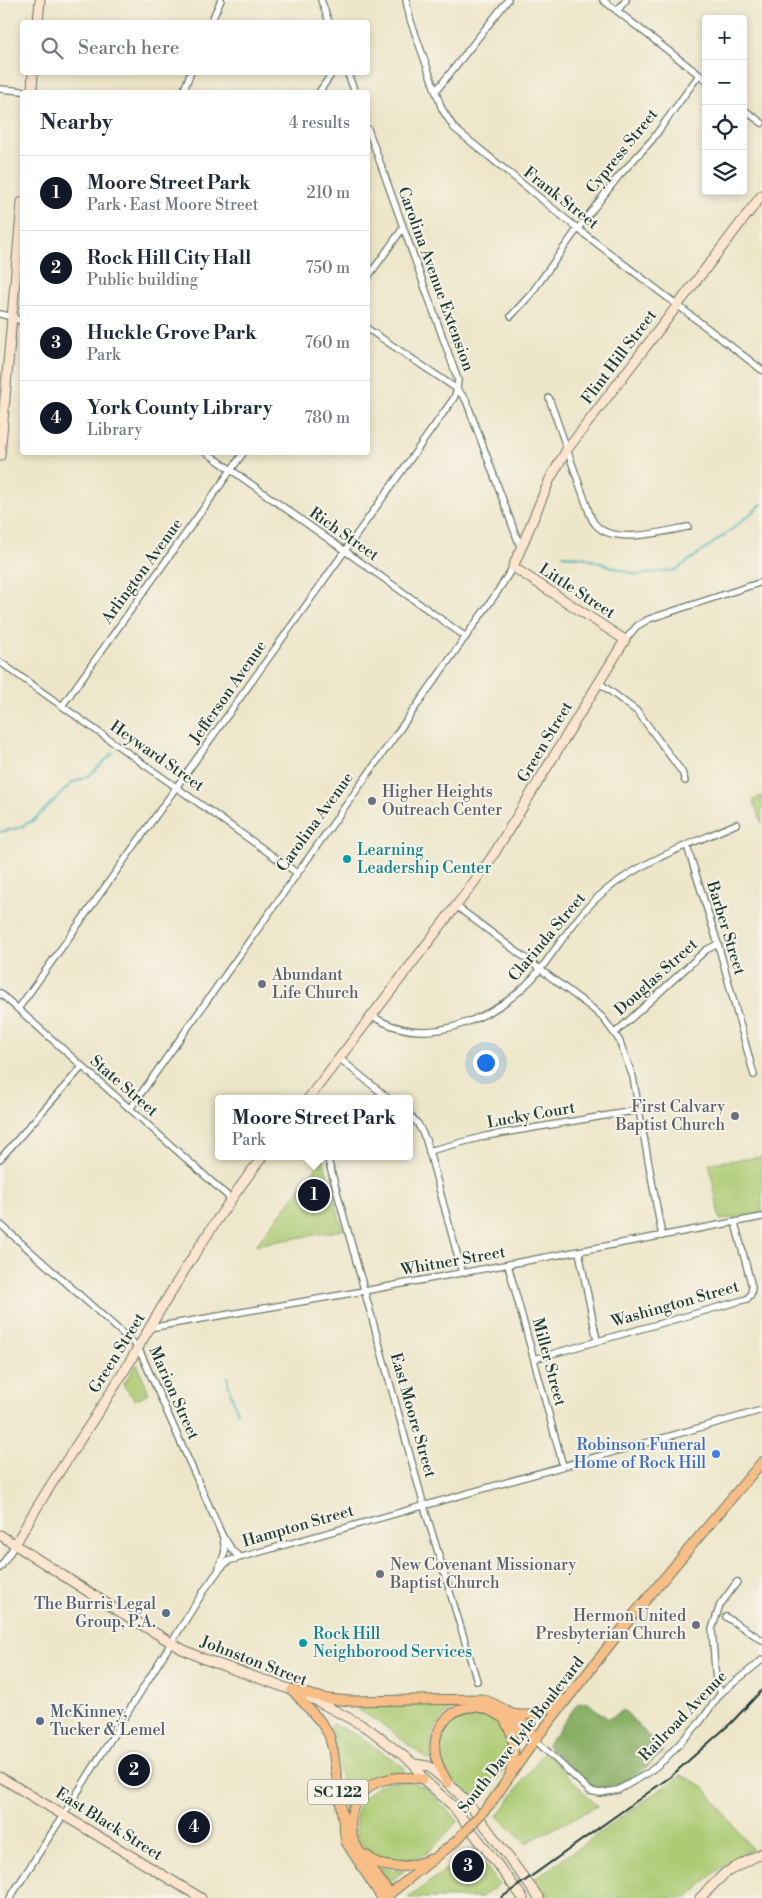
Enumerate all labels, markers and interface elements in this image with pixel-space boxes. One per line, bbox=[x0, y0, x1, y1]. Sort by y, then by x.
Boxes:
map controls bbox=[702, 15, 747, 195]
button: + bbox=[702, 15, 747, 60]
search box bbox=[20, 20, 370, 75]
icon: search bbox=[38, 34, 66, 62]
text: Search here bbox=[78, 36, 179, 60]
button: − bbox=[702, 60, 747, 105]
street label: Cypress Street bbox=[582, 104, 662, 197]
button: locate bbox=[702, 105, 747, 150]
text: Nearby bbox=[40, 110, 113, 136]
text: 4 results bbox=[289, 113, 350, 133]
button: layers bbox=[702, 150, 747, 195]
street label: Frank Street bbox=[519, 162, 603, 234]
text: Moore Street Park bbox=[87, 171, 251, 195]
text: 1 bbox=[52, 183, 60, 203]
text: 210 m bbox=[306, 183, 350, 203]
street label: Carolina Avenue Extension bbox=[393, 184, 479, 374]
text: Park · East Moore Street bbox=[87, 195, 259, 215]
text: Rock Hill City Hall bbox=[87, 246, 251, 270]
text: 2 bbox=[51, 258, 61, 278]
text: 750 m bbox=[306, 258, 350, 278]
text: Public building bbox=[87, 270, 198, 290]
street label: Flint Hill Street bbox=[577, 305, 661, 408]
text: Huckle Grove Park bbox=[87, 321, 257, 345]
text: 3 bbox=[51, 333, 61, 353]
text: 760 m bbox=[305, 333, 350, 353]
text: Park bbox=[87, 345, 120, 365]
text: York County Library bbox=[87, 396, 273, 420]
text: 4 bbox=[51, 408, 61, 428]
text: 780 m bbox=[305, 408, 350, 428]
text: Library bbox=[87, 420, 142, 440]
street label: Rich Street bbox=[305, 503, 383, 565]
street label: Arlington Avenue bbox=[96, 514, 187, 628]
street label: Little Street bbox=[535, 559, 619, 623]
street label: Jefferson Avenue bbox=[184, 636, 271, 748]
street label: Green Street bbox=[513, 698, 577, 786]
street label: Heyward Street bbox=[106, 716, 208, 796]
street label: Carolina Avenue bbox=[272, 768, 358, 876]
place label: Higher Heights Outreach Center bbox=[382, 782, 502, 820]
marker: Higher Heights Outreach Center bbox=[366, 795, 378, 807]
place label: Learning Leadership Center bbox=[357, 840, 491, 878]
marker: Learning Leadership Center bbox=[341, 853, 353, 865]
street label: Barber Street bbox=[702, 878, 750, 978]
street label: Clarinda Street bbox=[504, 888, 590, 985]
street label: Douglas Street bbox=[610, 934, 702, 1020]
place label: Abundant Life Church bbox=[271, 965, 359, 1003]
marker: Abundant Life Church bbox=[256, 978, 268, 990]
your location bbox=[473, 1050, 499, 1076]
street label: State Street bbox=[86, 1051, 162, 1121]
popup bbox=[215, 1095, 413, 1160]
street label: Lucky Court bbox=[485, 1097, 577, 1133]
place label: First Calvary Baptist Church bbox=[615, 1097, 725, 1135]
text: Moore Street Park bbox=[232, 1106, 396, 1130]
marker: First Calvary Baptist Church bbox=[729, 1110, 741, 1122]
text: Park bbox=[232, 1130, 265, 1150]
pin: 1 bbox=[298, 1176, 330, 1214]
street label: Whitner Street bbox=[398, 1242, 507, 1280]
street label: Washington Street bbox=[608, 1276, 742, 1332]
street label: Green Street bbox=[84, 1309, 150, 1397]
street label: Miller Street bbox=[528, 1316, 570, 1409]
street label: Marion Street bbox=[145, 1343, 204, 1443]
street label: East Moore Street bbox=[386, 1350, 440, 1480]
place label: Robinson Funeral Home of Rock Hill bbox=[574, 1435, 706, 1473]
marker: Robinson Funeral Home of Rock Hill bbox=[710, 1448, 722, 1460]
street label: Hampton Street bbox=[240, 1500, 356, 1551]
place label: New Covenant Missionary Baptist Church bbox=[389, 1555, 576, 1593]
marker: New Covenant Missionary Baptist Church bbox=[374, 1568, 386, 1580]
place label: The Burris Legal Group, P.A. bbox=[34, 1594, 156, 1632]
place label: Hermon United Presbyterian Church bbox=[536, 1606, 686, 1644]
marker: The Burris Legal Group, P.A. bbox=[160, 1607, 172, 1619]
marker: Hermon United Presbyterian Church bbox=[690, 1619, 702, 1631]
place label: Rock Hill Neighborood Services bbox=[313, 1624, 472, 1662]
street label: Johnston Street bbox=[197, 1631, 311, 1691]
marker: Rock Hill Neighborood Services bbox=[297, 1637, 309, 1649]
street label: South Dave Lyle Boulevard bbox=[454, 1653, 588, 1817]
street label: Railroad Avenue bbox=[635, 1666, 731, 1766]
place label: McKinney, Tucker & Lemel bbox=[50, 1702, 166, 1740]
marker: McKinney, Tucker & Lemel bbox=[34, 1715, 46, 1727]
pin: 2 bbox=[118, 1751, 150, 1789]
road number: SC 122 bbox=[308, 1780, 368, 1804]
street label: East Black Street bbox=[52, 1783, 167, 1865]
pin: 4 bbox=[178, 1808, 210, 1846]
pin: 3 bbox=[452, 1847, 484, 1885]

